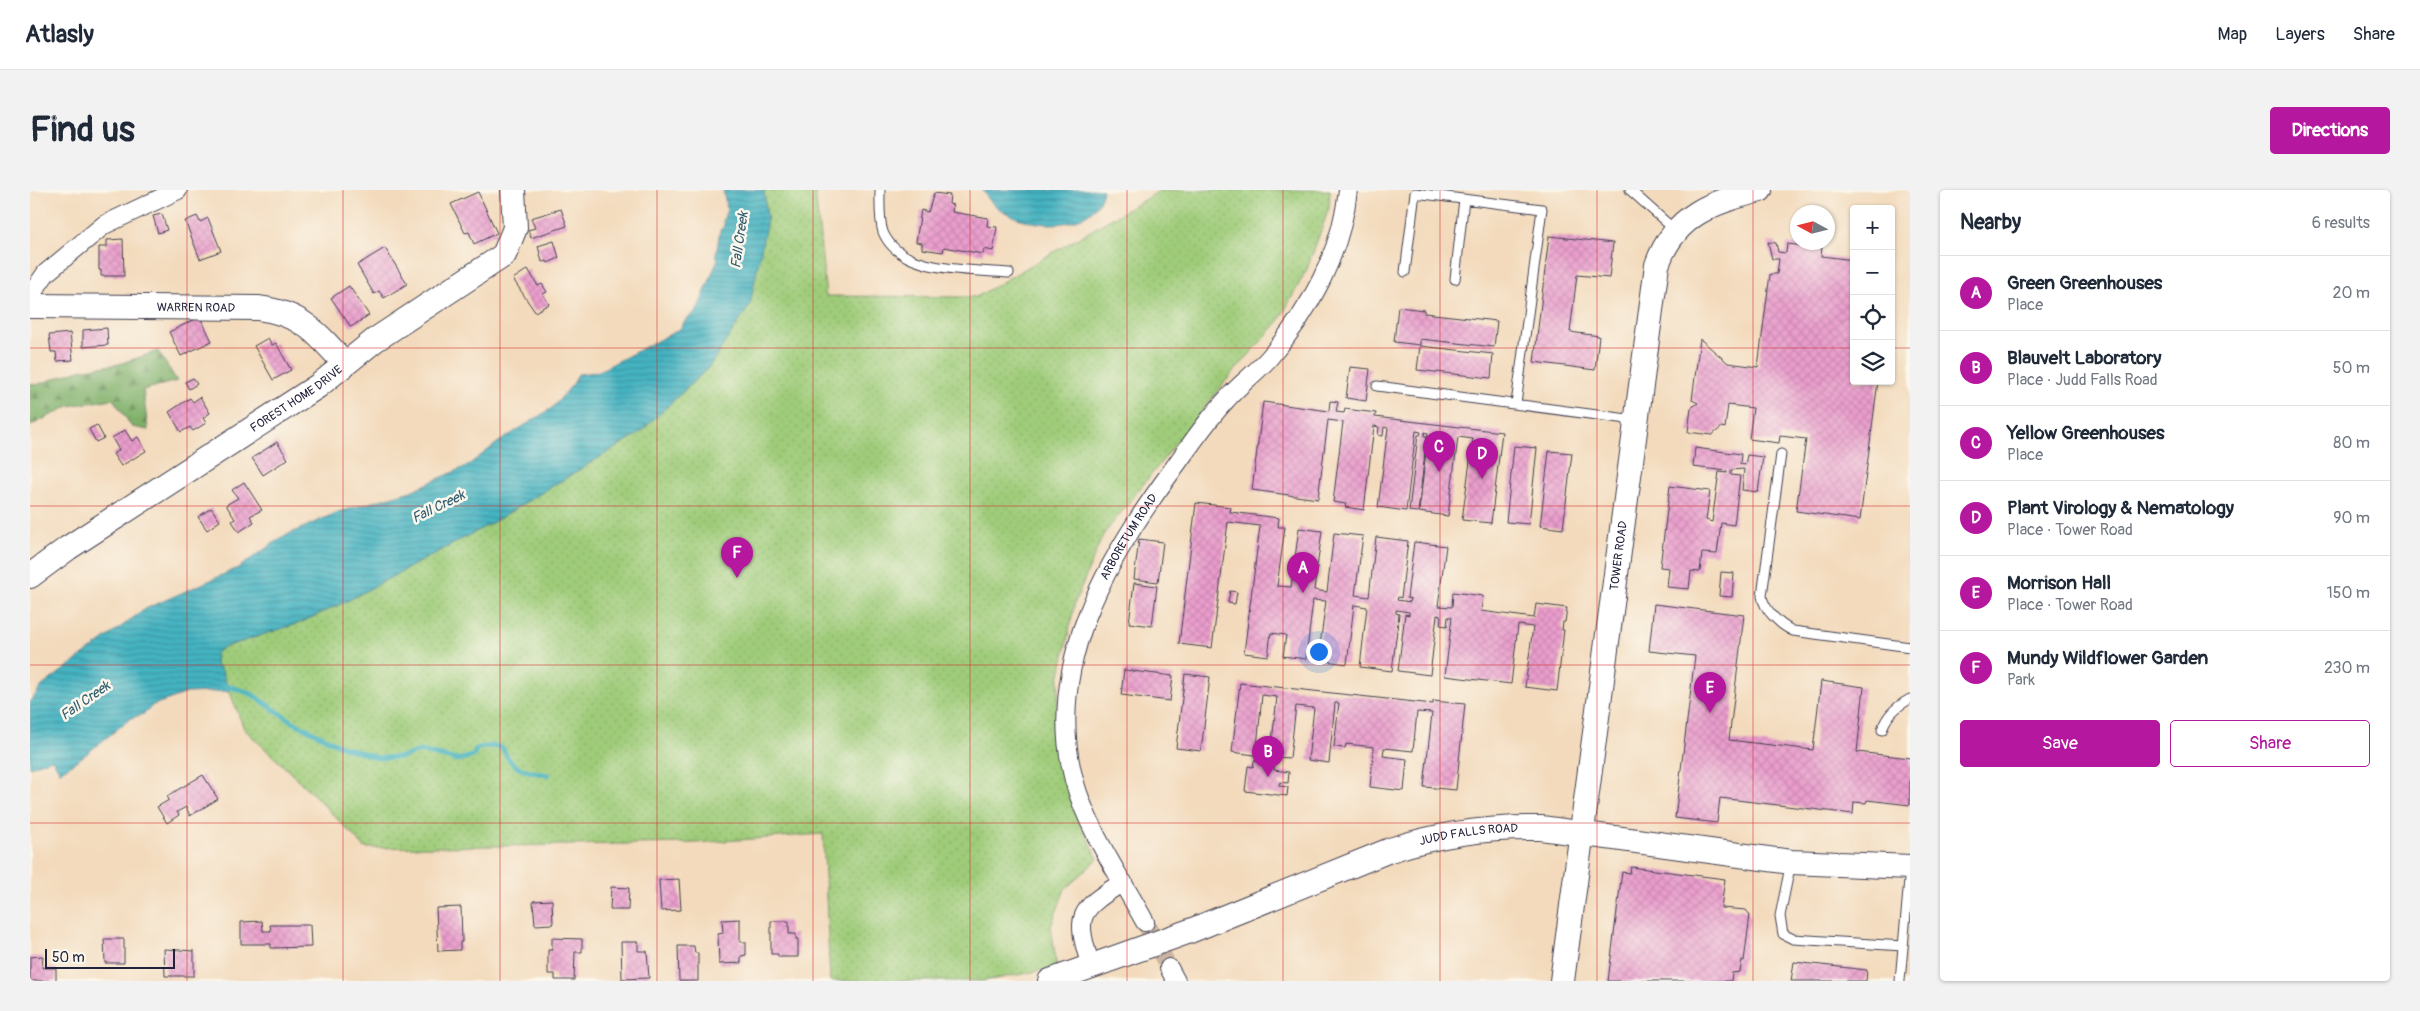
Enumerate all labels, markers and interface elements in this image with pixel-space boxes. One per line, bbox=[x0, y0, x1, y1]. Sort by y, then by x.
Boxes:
text: Atlasly bbox=[25, 20, 94, 49]
text: Map bbox=[2218, 23, 2247, 46]
text: Layers bbox=[2275, 23, 2325, 46]
text: Share bbox=[2353, 23, 2395, 46]
button: Directions bbox=[2270, 107, 2390, 154]
text: Find us bbox=[30, 108, 135, 152]
north arrow bbox=[1790, 205, 1835, 250]
map controls bbox=[1850, 205, 1895, 385]
button: + bbox=[1850, 205, 1895, 250]
text: Nearby bbox=[1960, 209, 2021, 236]
water label: Fall Creek bbox=[727, 210, 752, 269]
text: 6 results bbox=[2312, 213, 2370, 233]
button: − bbox=[1850, 250, 1895, 295]
text: Green Greenhouses bbox=[2007, 271, 2162, 295]
text: A bbox=[1971, 283, 1981, 303]
text: 20 m bbox=[2332, 283, 2370, 303]
button: locate bbox=[1850, 295, 1895, 340]
text: Place bbox=[2007, 295, 2043, 315]
street label: WARREN ROAD bbox=[157, 300, 236, 316]
button: layers bbox=[1850, 340, 1895, 385]
text: Blauvelt Laboratory bbox=[2007, 346, 2161, 370]
text: B bbox=[1971, 358, 1981, 378]
text: 50 m bbox=[2333, 358, 2370, 378]
street label: FOREST HOME DRIVE bbox=[248, 362, 346, 436]
text: Place · Judd Falls Road bbox=[2007, 370, 2158, 390]
text: Yellow Greenhouses bbox=[2007, 421, 2164, 445]
pin: C bbox=[1423, 431, 1455, 472]
text: C bbox=[1971, 433, 1981, 453]
text: 80 m bbox=[2333, 433, 2370, 453]
pin: D bbox=[1466, 438, 1498, 479]
text: Place bbox=[2007, 445, 2043, 465]
water label: Fall Creek bbox=[409, 486, 469, 527]
street label: ARBORETUM ROAD bbox=[1097, 491, 1161, 583]
text: Plant Virology & Nematology bbox=[2007, 496, 2234, 520]
text: D bbox=[1971, 508, 1981, 528]
text: 90 m bbox=[2333, 508, 2370, 528]
street label: TOWER ROAD bbox=[1607, 520, 1631, 592]
text: Place · Tower Road bbox=[2007, 520, 2133, 540]
pin: F bbox=[721, 537, 753, 578]
pin: A bbox=[1287, 552, 1319, 593]
text: Morrison Hall bbox=[2007, 571, 2111, 595]
text: E bbox=[1972, 583, 1980, 603]
text: 150 m bbox=[2326, 583, 2370, 603]
text: Place · Tower Road bbox=[2007, 595, 2133, 615]
your location bbox=[1306, 639, 1332, 665]
text: Mundy Wildflower Garden bbox=[2007, 646, 2208, 670]
text: F bbox=[1971, 658, 1981, 678]
text: 230 m bbox=[2324, 658, 2370, 678]
text: Park bbox=[2007, 670, 2035, 690]
pin: E bbox=[1694, 672, 1726, 713]
water label: Fall Creek bbox=[57, 676, 114, 724]
button: Save bbox=[1960, 720, 2160, 767]
button: Share bbox=[2170, 720, 2370, 767]
pin: B bbox=[1252, 736, 1284, 777]
street label: JUDD FALLS ROAD bbox=[1418, 821, 1519, 849]
scale bar bbox=[45, 946, 175, 969]
text: 50 m bbox=[52, 949, 85, 966]

